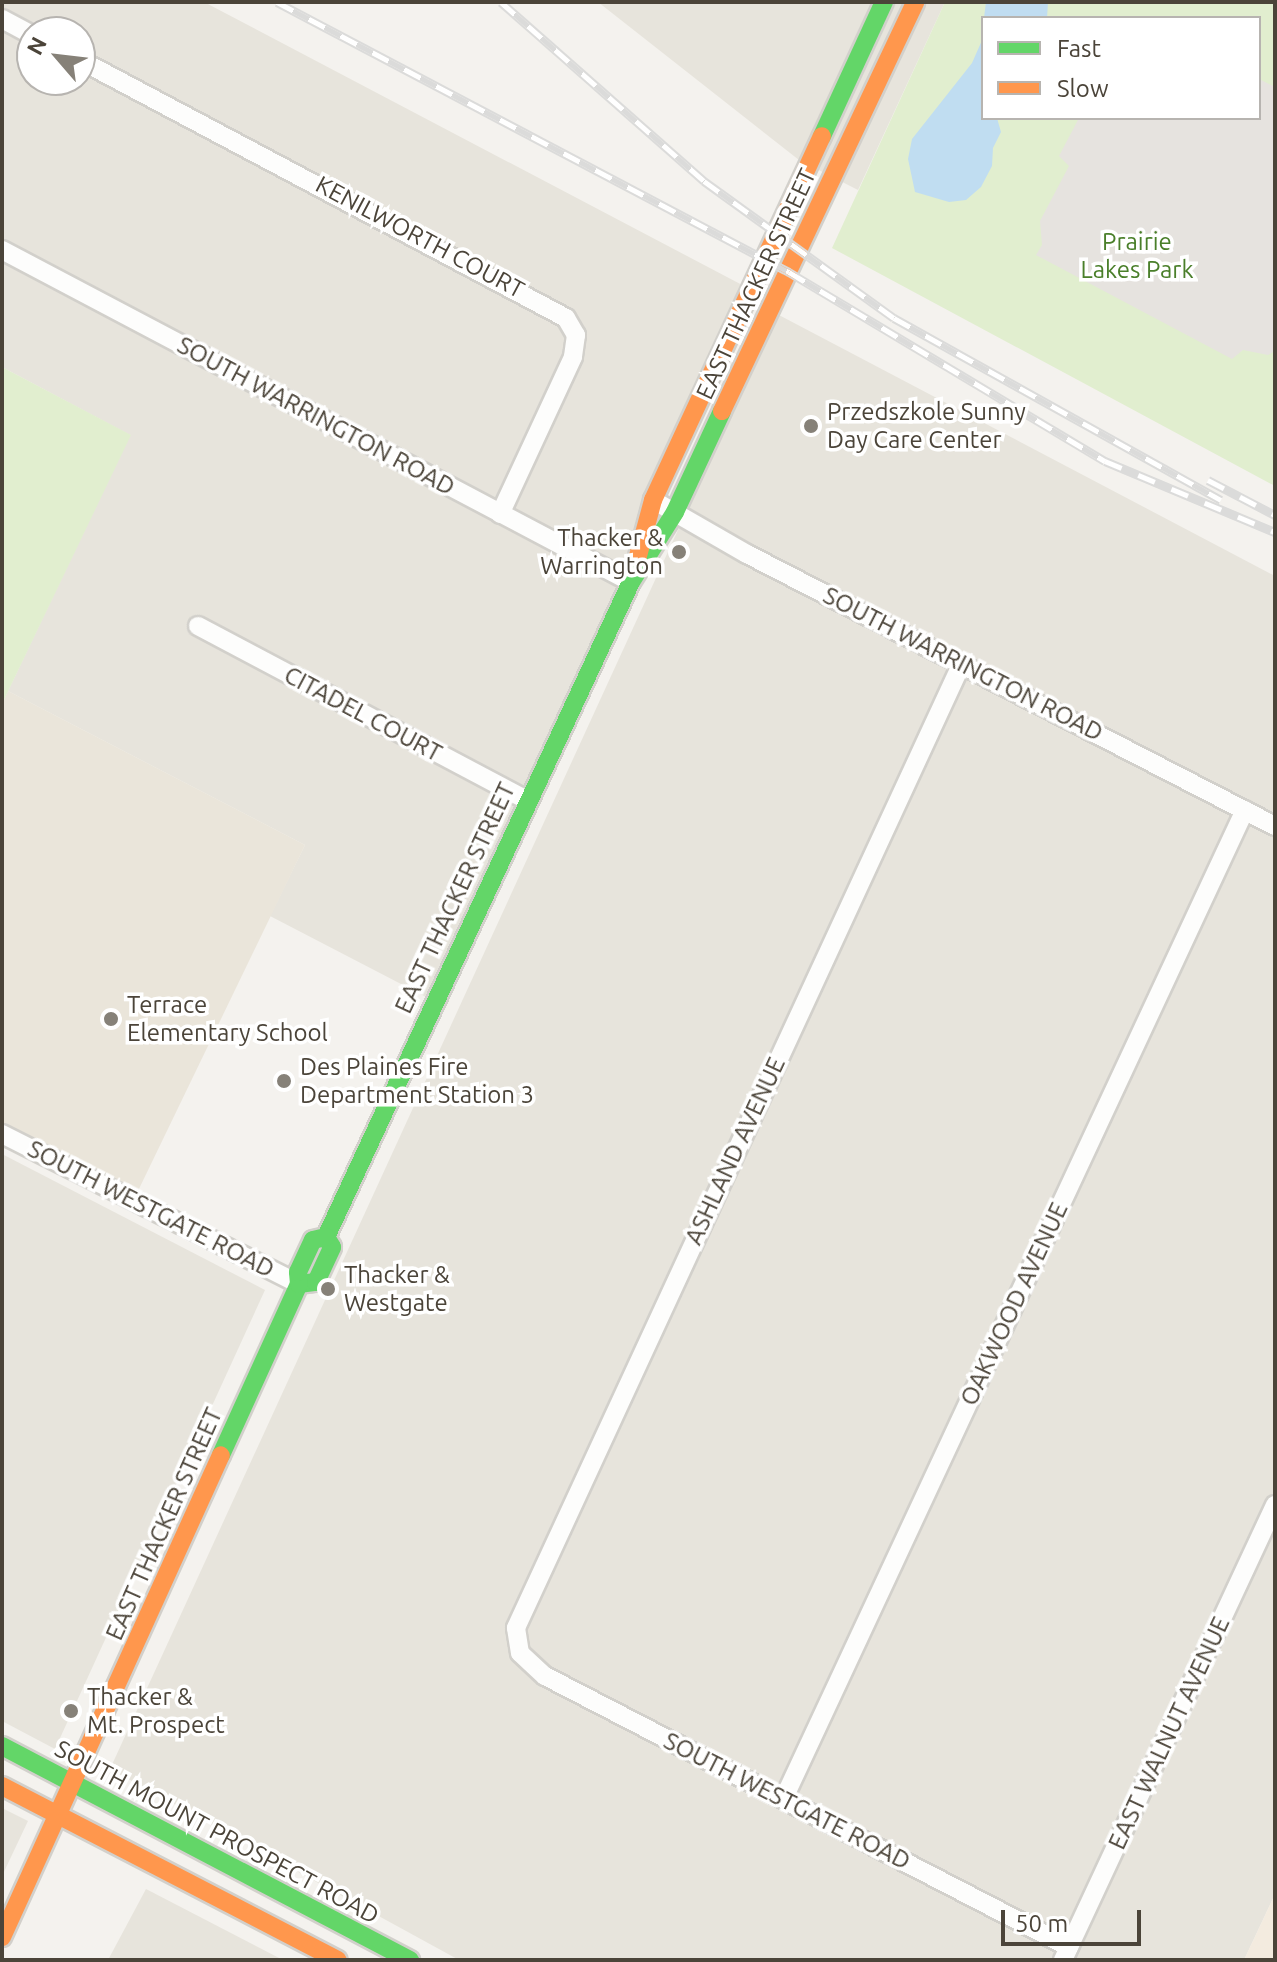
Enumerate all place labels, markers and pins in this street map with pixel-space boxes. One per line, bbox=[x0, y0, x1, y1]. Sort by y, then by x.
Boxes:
place label: Przedszkole Sunny Day Care Center bbox=[827, 398, 1026, 454]
marker: Przedszkole Sunny Day Care Center bbox=[802, 417, 820, 435]
place label: Thacker & Warrington bbox=[540, 524, 663, 580]
marker: Thacker & Warrington bbox=[670, 543, 688, 561]
place label: Terrace Elementary School bbox=[127, 991, 328, 1047]
marker: Terrace Elementary School bbox=[102, 1010, 120, 1028]
place label: Des Plaines Fire Department Station 3 bbox=[300, 1053, 534, 1109]
marker: Des Plaines Fire Department Station 3 bbox=[275, 1072, 293, 1090]
place label: Thacker & Westgate bbox=[344, 1261, 450, 1317]
marker: Thacker & Westgate bbox=[319, 1280, 337, 1298]
place label: Thacker & Mt. Prospect bbox=[87, 1683, 225, 1739]
marker: Thacker & Mt. Prospect bbox=[62, 1702, 80, 1720]

